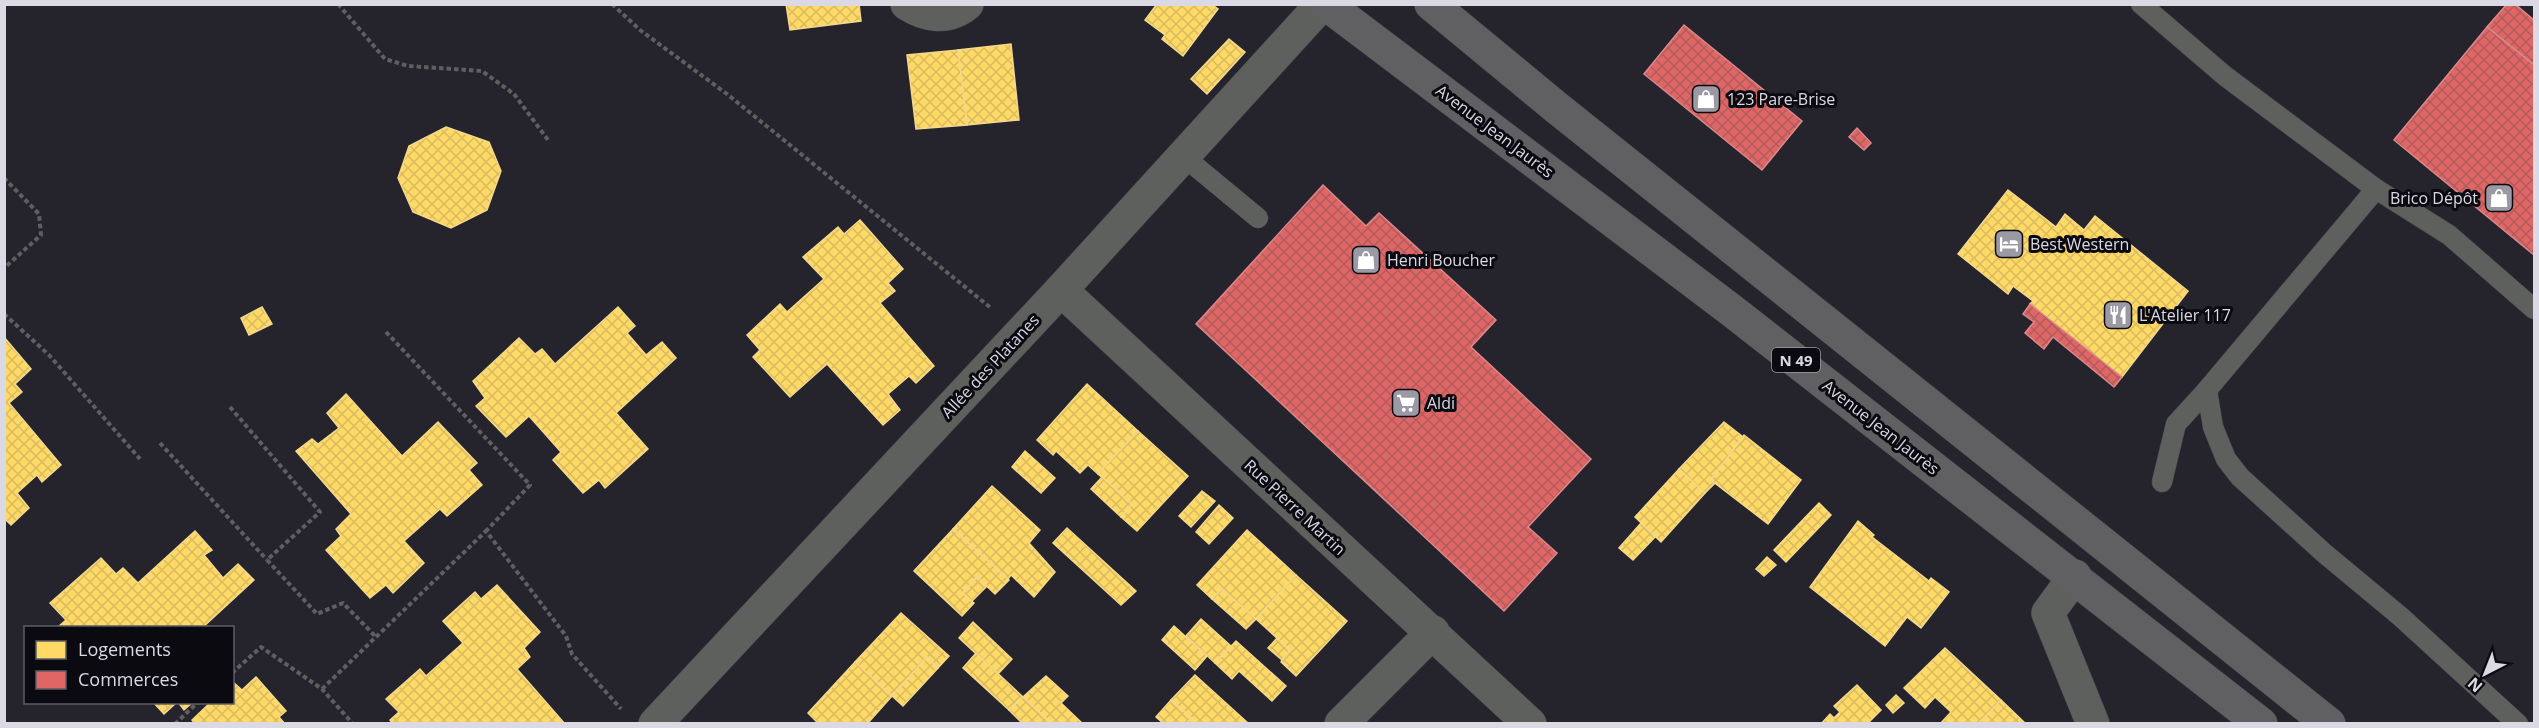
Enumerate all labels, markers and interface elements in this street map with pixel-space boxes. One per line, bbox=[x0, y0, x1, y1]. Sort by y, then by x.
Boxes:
street label: Avenue Jean Jaurès bbox=[1432, 79, 1558, 183]
shop icon: 123 Pare-Brise bbox=[1690, 83, 1722, 115]
place label: 123 Pare-Brise bbox=[1727, 88, 1835, 110]
shop icon: Brico Dépôt bbox=[2483, 182, 2515, 214]
place label: Brico Dépôt bbox=[2390, 187, 2478, 209]
hotel icon: Best Western bbox=[1993, 228, 2025, 260]
place label: Best Western bbox=[2030, 233, 2129, 255]
shop icon: Henri Boucher bbox=[1350, 244, 1382, 276]
place label: Henri Boucher bbox=[1387, 249, 1496, 271]
restaurant icon: L'Atelier 117 bbox=[2102, 299, 2134, 331]
place label: L'Atelier 117 bbox=[2139, 304, 2231, 326]
street label: Allée des Platanes bbox=[936, 309, 1044, 423]
road number: N 49 bbox=[1772, 348, 1820, 372]
street label: Avenue Jean Jaurès bbox=[1818, 375, 1944, 479]
supermarket icon: Aldi bbox=[1390, 387, 1422, 419]
place label: Aldi bbox=[1427, 392, 1455, 414]
street label: Rue Pierre Martin bbox=[1240, 454, 1350, 560]
legend bbox=[24, 626, 234, 704]
text: Logements bbox=[78, 637, 171, 661]
north arrow bbox=[2455, 644, 2515, 704]
text: Commerces bbox=[78, 667, 178, 691]
text: N bbox=[2463, 673, 2487, 698]

